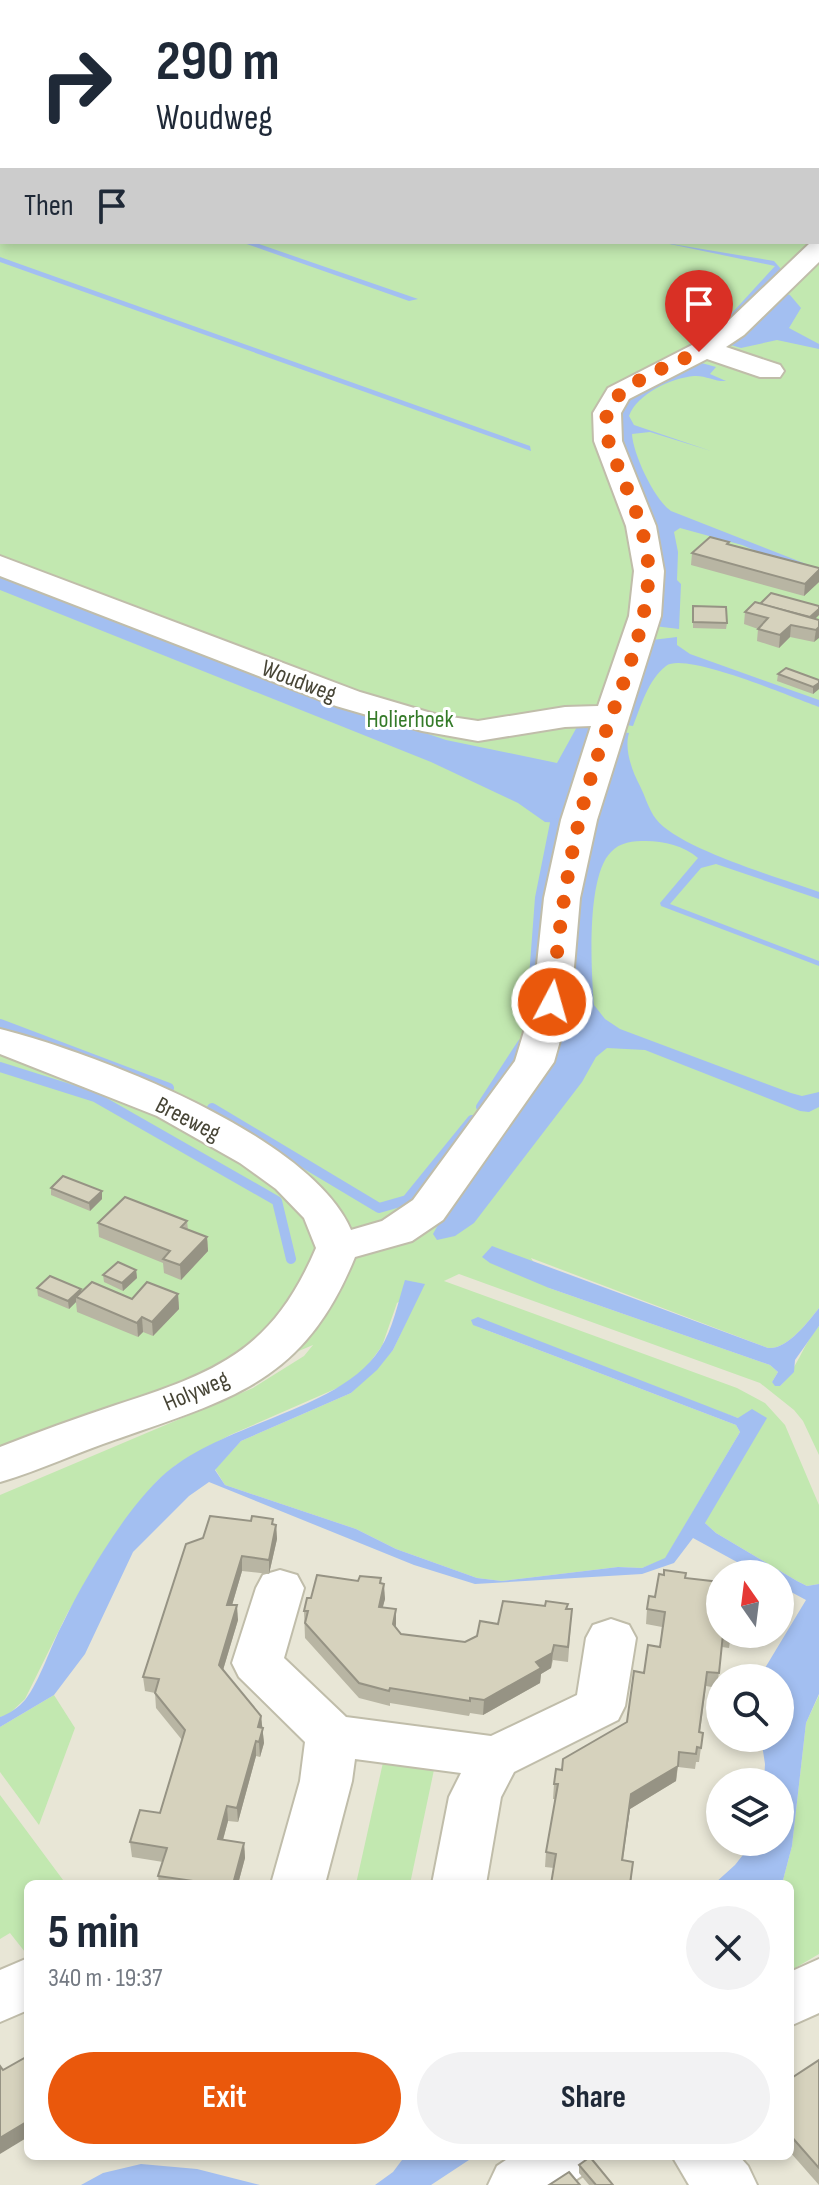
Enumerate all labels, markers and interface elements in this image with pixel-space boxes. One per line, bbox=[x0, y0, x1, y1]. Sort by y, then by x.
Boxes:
text: 290 m bbox=[156, 29, 280, 96]
icon: right bbox=[24, 32, 128, 136]
text: Woudweg bbox=[156, 97, 273, 140]
icon: arrive bbox=[90, 184, 134, 228]
text: Then bbox=[24, 188, 74, 224]
pin bbox=[665, 270, 733, 352]
icon: arrive bbox=[677, 282, 721, 326]
street label: Woudweg bbox=[257, 654, 341, 708]
park label: Holierhoek bbox=[366, 705, 454, 734]
position arrow bbox=[510, 960, 594, 1044]
street label: Breeweg bbox=[151, 1090, 225, 1148]
street label: Holyweg bbox=[159, 1364, 233, 1418]
north arrow bbox=[706, 1560, 794, 1648]
map controls bbox=[706, 1560, 794, 1856]
button: search bbox=[706, 1664, 794, 1752]
button: layers bbox=[706, 1768, 794, 1856]
text: 5 min bbox=[48, 1904, 140, 1961]
button: close bbox=[686, 1906, 770, 1990]
text: 340 m · 19:37 bbox=[48, 1963, 163, 1994]
button: Exit bbox=[48, 2052, 401, 2144]
button: Share bbox=[417, 2052, 770, 2144]

